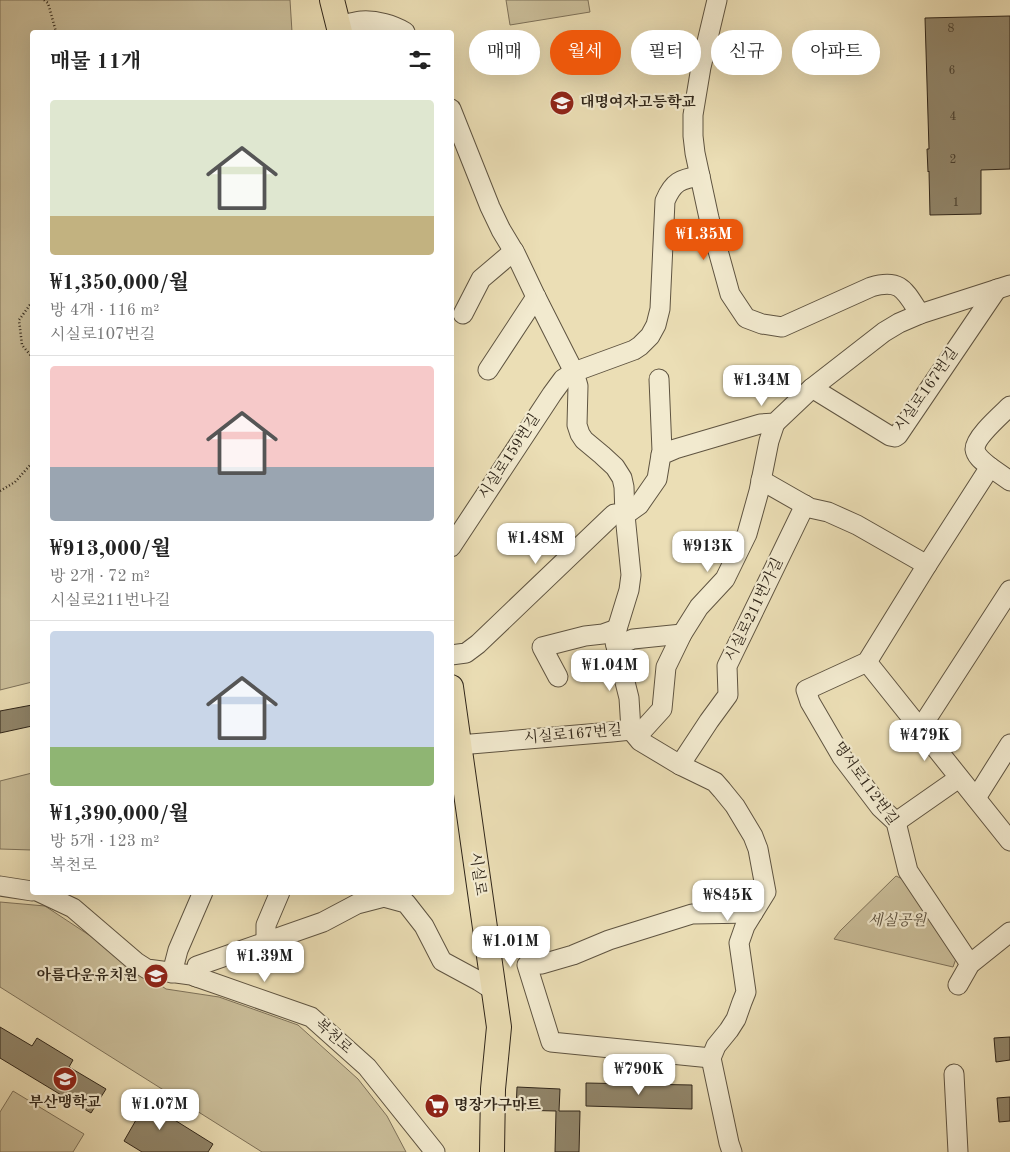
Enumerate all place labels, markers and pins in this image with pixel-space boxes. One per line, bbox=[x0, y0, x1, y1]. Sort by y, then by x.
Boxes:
school or university icon: 대명여자고등학교 bbox=[549, 90, 575, 116]
place label: 대명여자고등학교 bbox=[580, 93, 696, 111]
pin: ₩1.35M bbox=[663, 218, 745, 261]
pin: ₩1.34M bbox=[721, 364, 803, 407]
pin: ₩1.48M bbox=[495, 522, 577, 565]
pin: ₩913K bbox=[673, 530, 743, 573]
pin: ₩1.04M bbox=[569, 650, 651, 692]
pin: ₩479K bbox=[890, 720, 960, 762]
pin: ₩845K bbox=[693, 880, 763, 922]
pin: ₩1.01M bbox=[470, 926, 552, 968]
pin: ₩1.39M bbox=[224, 940, 306, 983]
school or university icon: 아름다운유치원 bbox=[143, 963, 169, 989]
place label: 아름다운유치원 bbox=[37, 966, 138, 984]
pin: ₩790K bbox=[604, 1054, 674, 1096]
school or university icon: 부산맹학교 bbox=[52, 1066, 78, 1092]
pin: ₩1.07M bbox=[119, 1088, 201, 1131]
place label: 부산맹학교 bbox=[29, 1093, 102, 1111]
supermarket icon: 명장가구마트 bbox=[424, 1093, 450, 1119]
place label: 명장가구마트 bbox=[454, 1096, 541, 1114]

